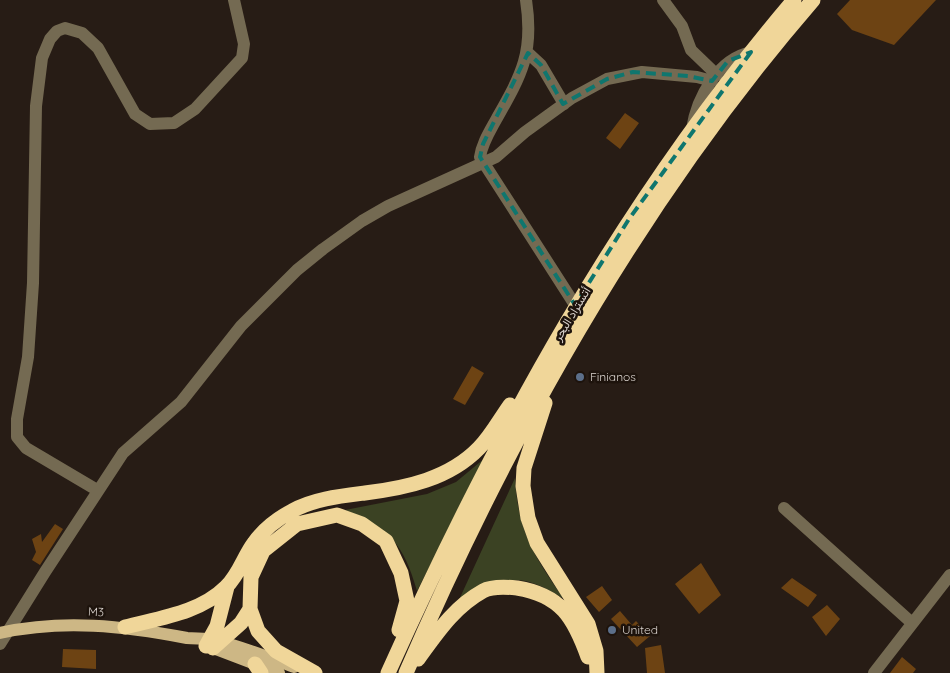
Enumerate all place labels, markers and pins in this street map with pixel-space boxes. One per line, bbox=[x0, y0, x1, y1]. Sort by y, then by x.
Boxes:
place label: Finianos bbox=[590, 369, 636, 384]
marker: Finianos bbox=[574, 371, 586, 383]
place label: United bbox=[622, 622, 658, 637]
marker: United bbox=[606, 624, 618, 636]

